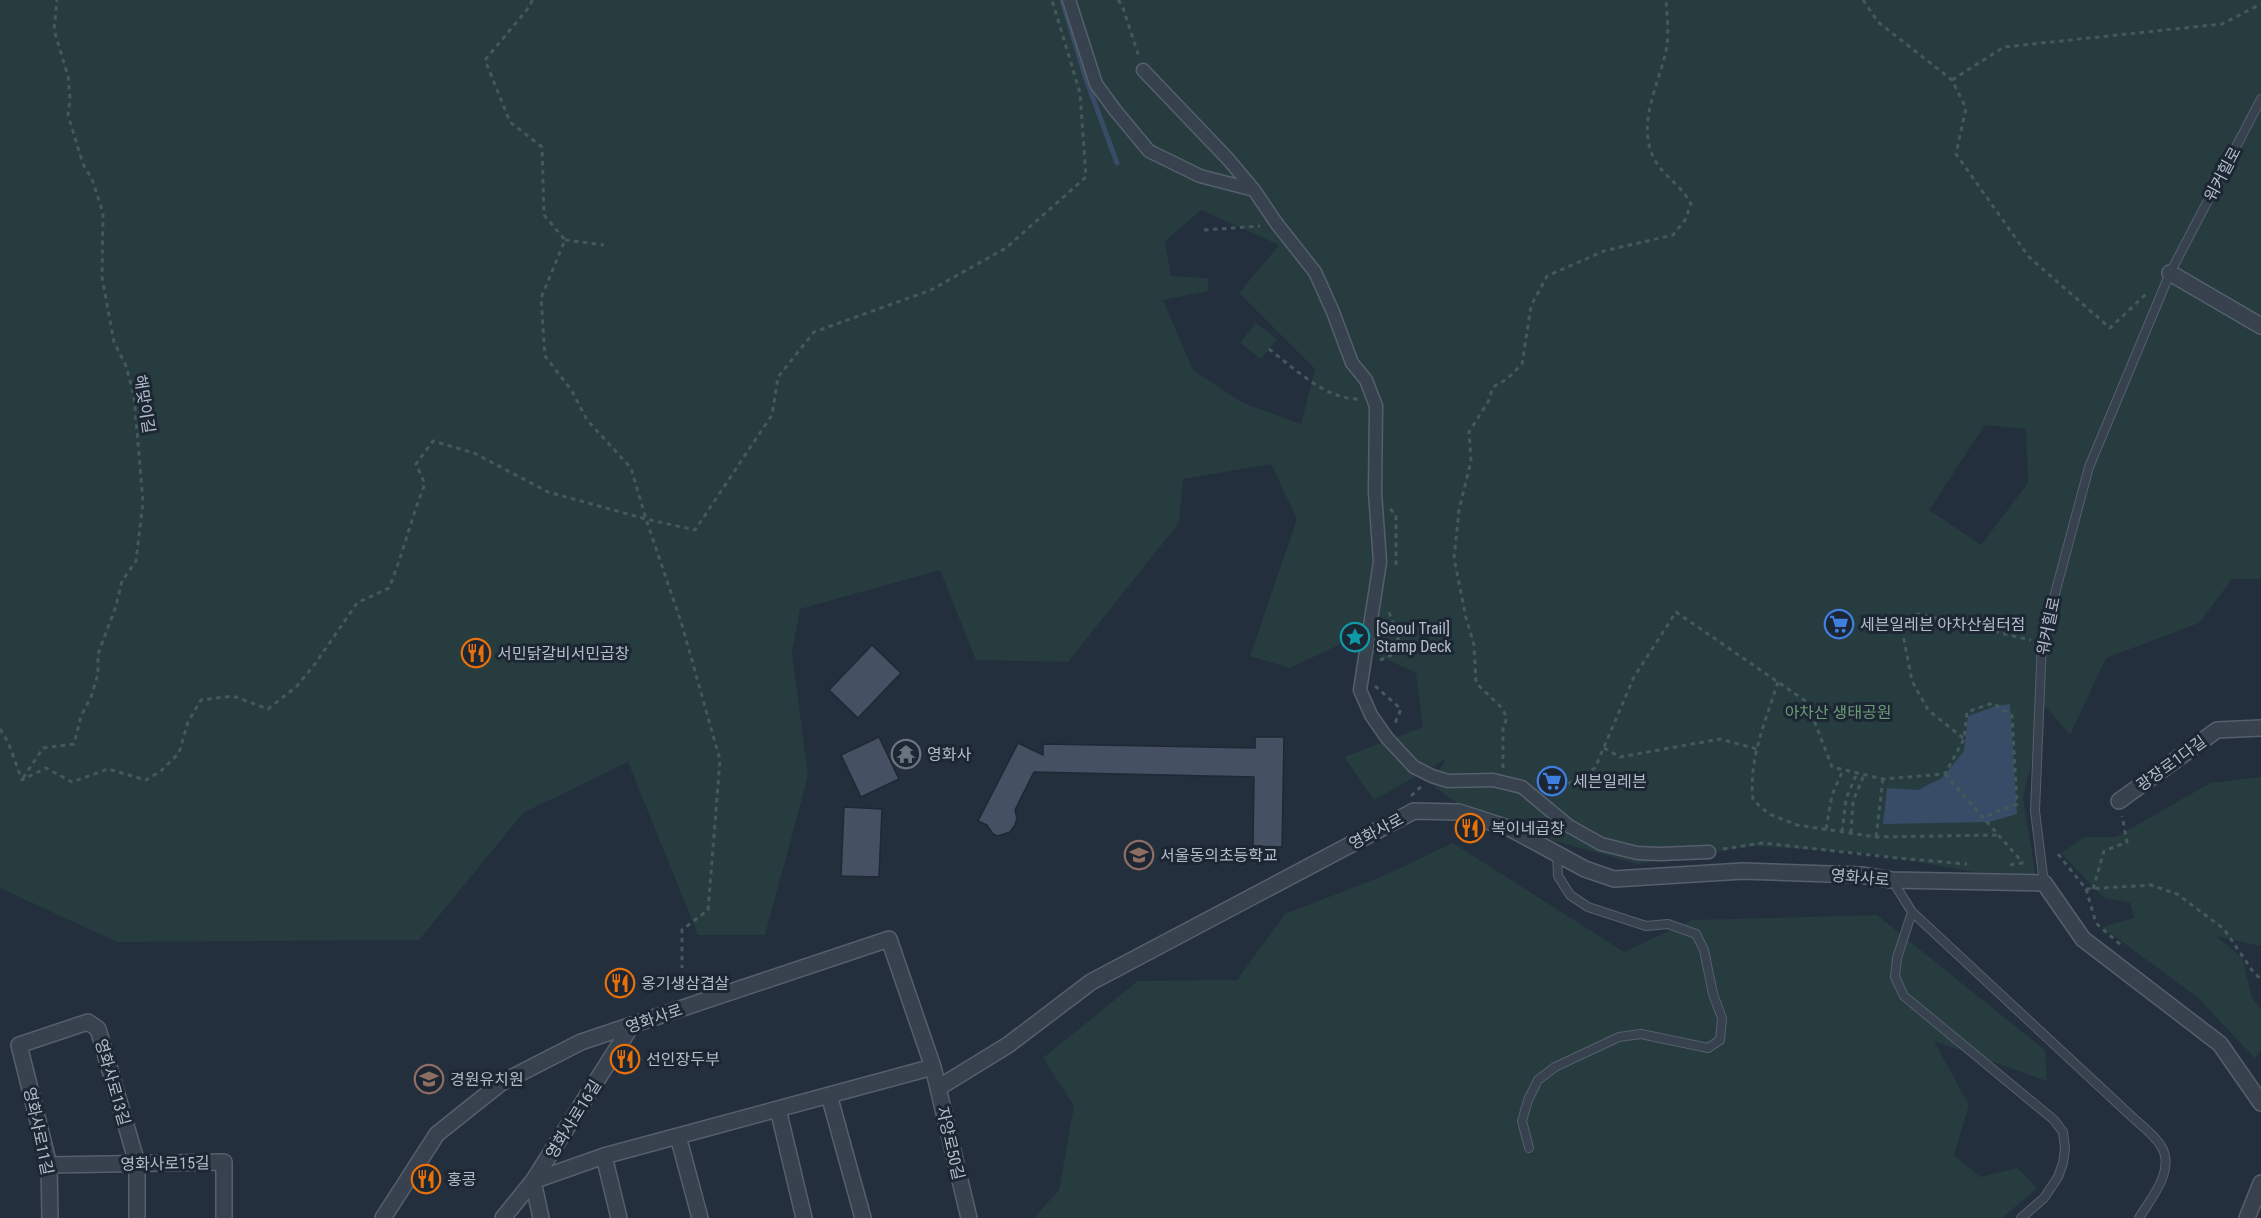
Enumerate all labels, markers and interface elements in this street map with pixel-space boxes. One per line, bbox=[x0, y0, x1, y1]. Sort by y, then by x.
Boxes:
street label: 워커힐로 bbox=[2200, 144, 2245, 205]
street label: 해맞이길 bbox=[131, 374, 158, 435]
street label: 워커힐로 bbox=[2033, 595, 2064, 657]
supermarket icon: 세븐일레븐 아차산쉼터점 bbox=[1823, 608, 1855, 640]
place label: 세븐일레븐 아차산쉼터점 bbox=[1860, 615, 2026, 634]
place label: [Seoul Trail] Stamp Deck bbox=[1376, 619, 1452, 656]
place icon: [Seoul Trail] Stamp Deck bbox=[1339, 621, 1371, 653]
restaurant icon: 서민닭갈비서민곱창 bbox=[460, 637, 492, 669]
place label: 서민닭갈비서민곱창 bbox=[497, 644, 630, 663]
park label: 아차산 생태공원 bbox=[1785, 703, 1891, 722]
street label: 광장로1다길 bbox=[2133, 732, 2210, 795]
temple icon: 영화사 bbox=[890, 738, 922, 770]
place label: 영화사 bbox=[927, 745, 971, 764]
supermarket icon: 세븐일레븐 bbox=[1536, 765, 1568, 797]
place label: 세븐일레븐 bbox=[1573, 772, 1647, 791]
street label: 영화사로 bbox=[1346, 809, 1407, 854]
restaurant icon: 복이네곱창 bbox=[1454, 812, 1486, 844]
place label: 복이네곱창 bbox=[1491, 819, 1565, 838]
school or university icon: 서울동의초등학교 bbox=[1123, 839, 1155, 871]
place label: 서울동의초등학교 bbox=[1160, 846, 1278, 865]
street label: 영화사로 bbox=[1830, 865, 1890, 890]
restaurant icon: 옹기생삼겹살 bbox=[604, 967, 636, 999]
place label: 옹기생삼겹살 bbox=[641, 974, 730, 993]
street label: 영화사로 bbox=[623, 1000, 685, 1037]
street label: 영화사로13길 bbox=[91, 1037, 134, 1128]
restaurant icon: 선인장두부 bbox=[609, 1043, 641, 1075]
place label: 선인장두부 bbox=[646, 1050, 720, 1069]
school or university icon: 경원유치원 bbox=[413, 1063, 445, 1095]
place label: 경원유치원 bbox=[450, 1070, 524, 1089]
street label: 영화사로16길 bbox=[542, 1076, 605, 1162]
street label: 영화사로11길 bbox=[20, 1085, 57, 1177]
street label: 자양로50길 bbox=[933, 1105, 968, 1182]
street label: 영화사로15길 bbox=[120, 1153, 210, 1174]
restaurant icon: 홍콩 bbox=[410, 1163, 442, 1195]
place label: 홍콩 bbox=[447, 1170, 476, 1189]

